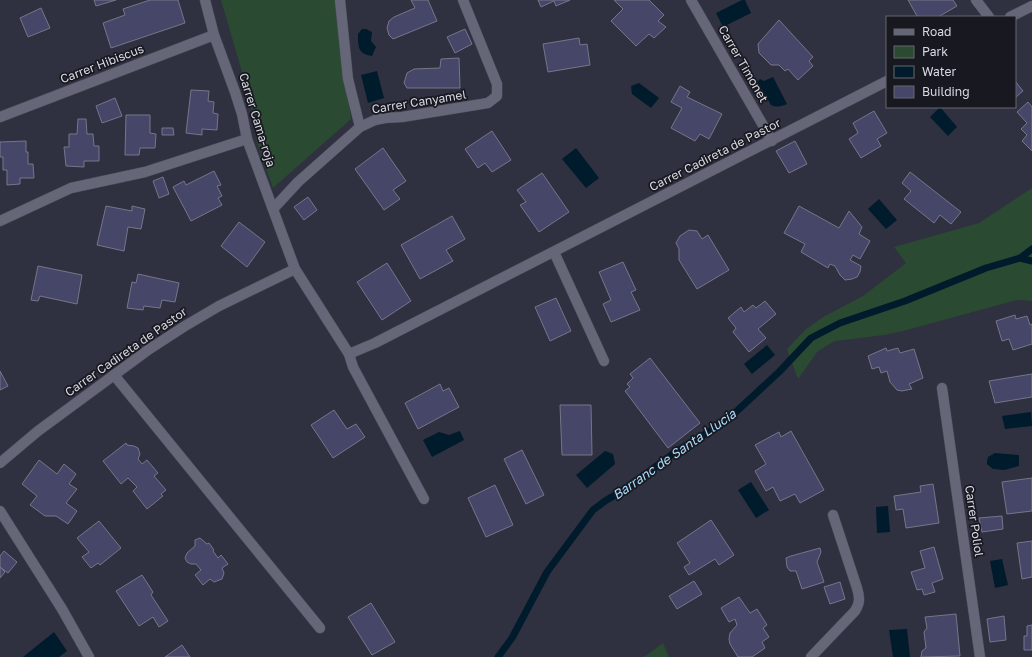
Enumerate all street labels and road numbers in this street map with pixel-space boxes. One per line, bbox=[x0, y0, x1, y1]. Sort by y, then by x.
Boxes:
street label: Carrer Timonet bbox=[715, 23, 772, 105]
street label: Carrer Hibiscus bbox=[58, 41, 146, 86]
street label: Carrer Cama-roja bbox=[236, 71, 279, 169]
street label: Carrer Canyamel bbox=[371, 87, 467, 116]
street label: Carrer Cadireta de Pastor bbox=[647, 115, 783, 194]
street label: Carrer Cadireta de Pastor bbox=[62, 304, 190, 399]
street label: Carrer Poliol bbox=[962, 484, 987, 558]

